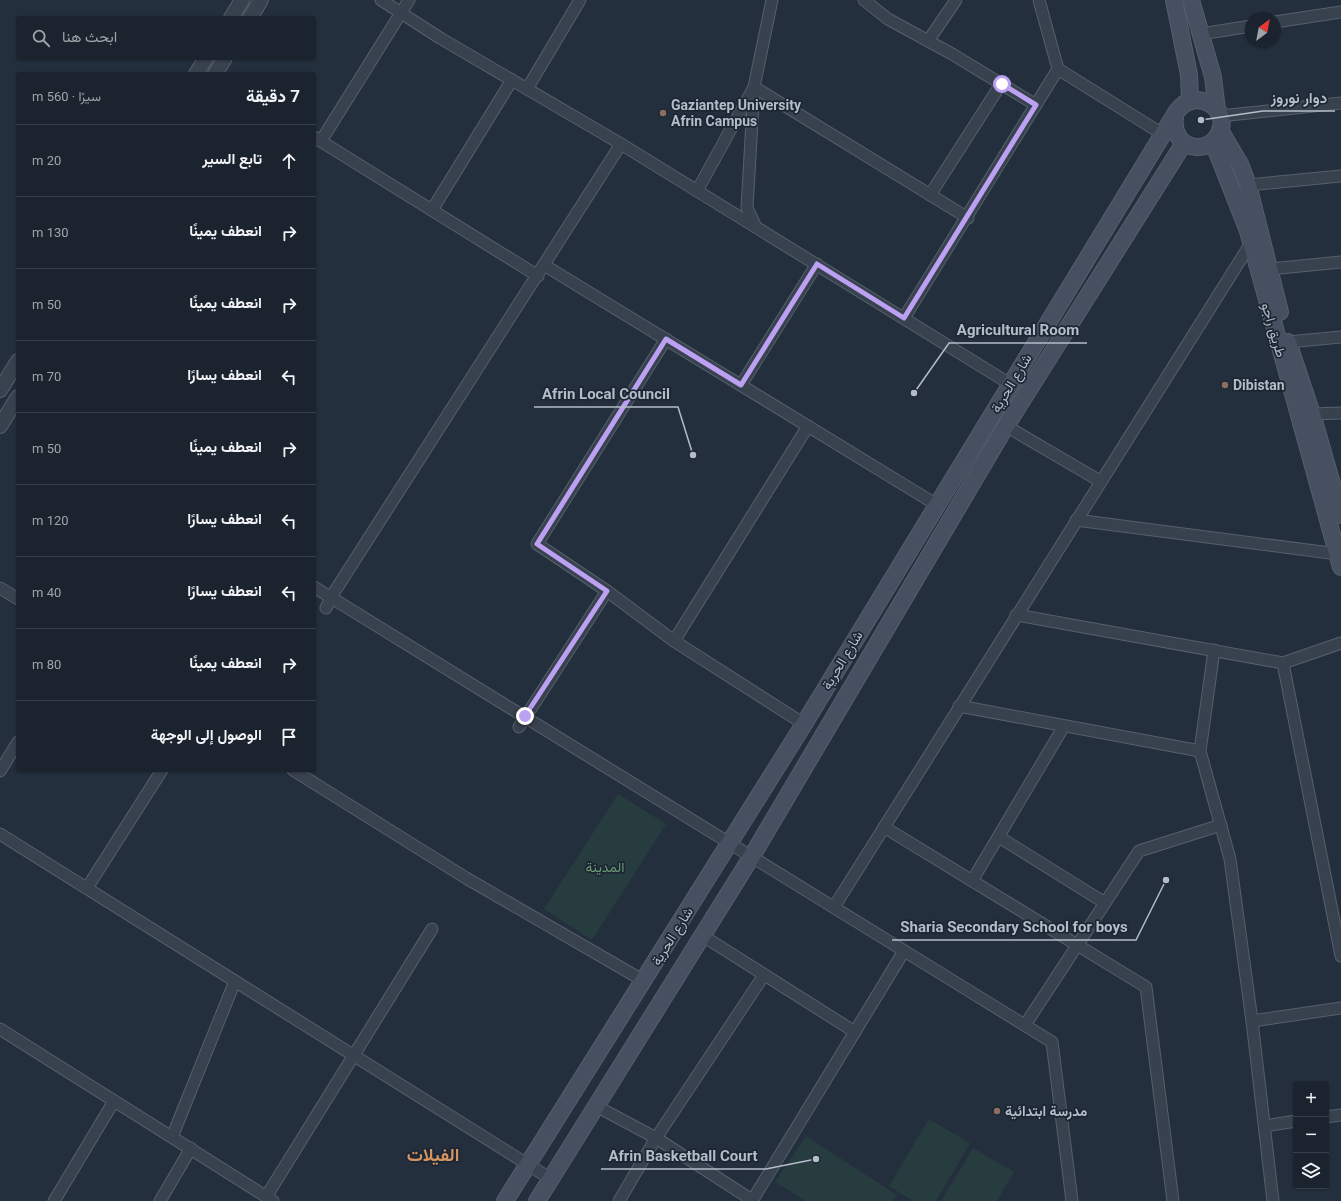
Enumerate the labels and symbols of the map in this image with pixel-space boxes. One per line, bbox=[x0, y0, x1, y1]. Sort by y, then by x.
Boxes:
north arrow bbox=[1245, 12, 1281, 48]
route start bbox=[993, 75, 1011, 93]
callout: دوار نوروز bbox=[1263, 84, 1335, 111]
text: دوار نوروز bbox=[1270, 89, 1327, 107]
place label: Gaziantep University Afrin Campus bbox=[671, 97, 802, 129]
marker: Gaziantep University Afrin Campus bbox=[658, 108, 668, 118]
street label: طريق راجو bbox=[1258, 301, 1289, 359]
callout: Agricultural Room bbox=[949, 316, 1087, 343]
text: Agricultural Room bbox=[957, 321, 1079, 339]
street label: شارع الحرية bbox=[987, 351, 1037, 417]
place label: Dibistan bbox=[1233, 377, 1285, 393]
callout: Afrin Local Council bbox=[534, 380, 678, 407]
marker: Dibistan bbox=[1220, 380, 1230, 390]
text: Afrin Local Council bbox=[542, 385, 670, 403]
street label: شارع الحرية bbox=[818, 628, 868, 694]
route end bbox=[516, 707, 534, 725]
park label: المدينة bbox=[585, 859, 625, 875]
street label: شارع الحرية bbox=[648, 904, 699, 970]
callout: Sharia Secondary School for boys bbox=[892, 913, 1136, 940]
text: Sharia Secondary School for boys bbox=[900, 918, 1128, 936]
place label: مدرسة ابتدائية bbox=[1005, 1103, 1088, 1120]
marker: مدرسة ابتدائية bbox=[992, 1106, 1002, 1116]
callout: Afrin Basketball Court bbox=[601, 1142, 766, 1169]
district label: الفيلات bbox=[407, 1144, 459, 1166]
text: Afrin Basketball Court bbox=[608, 1147, 758, 1165]

